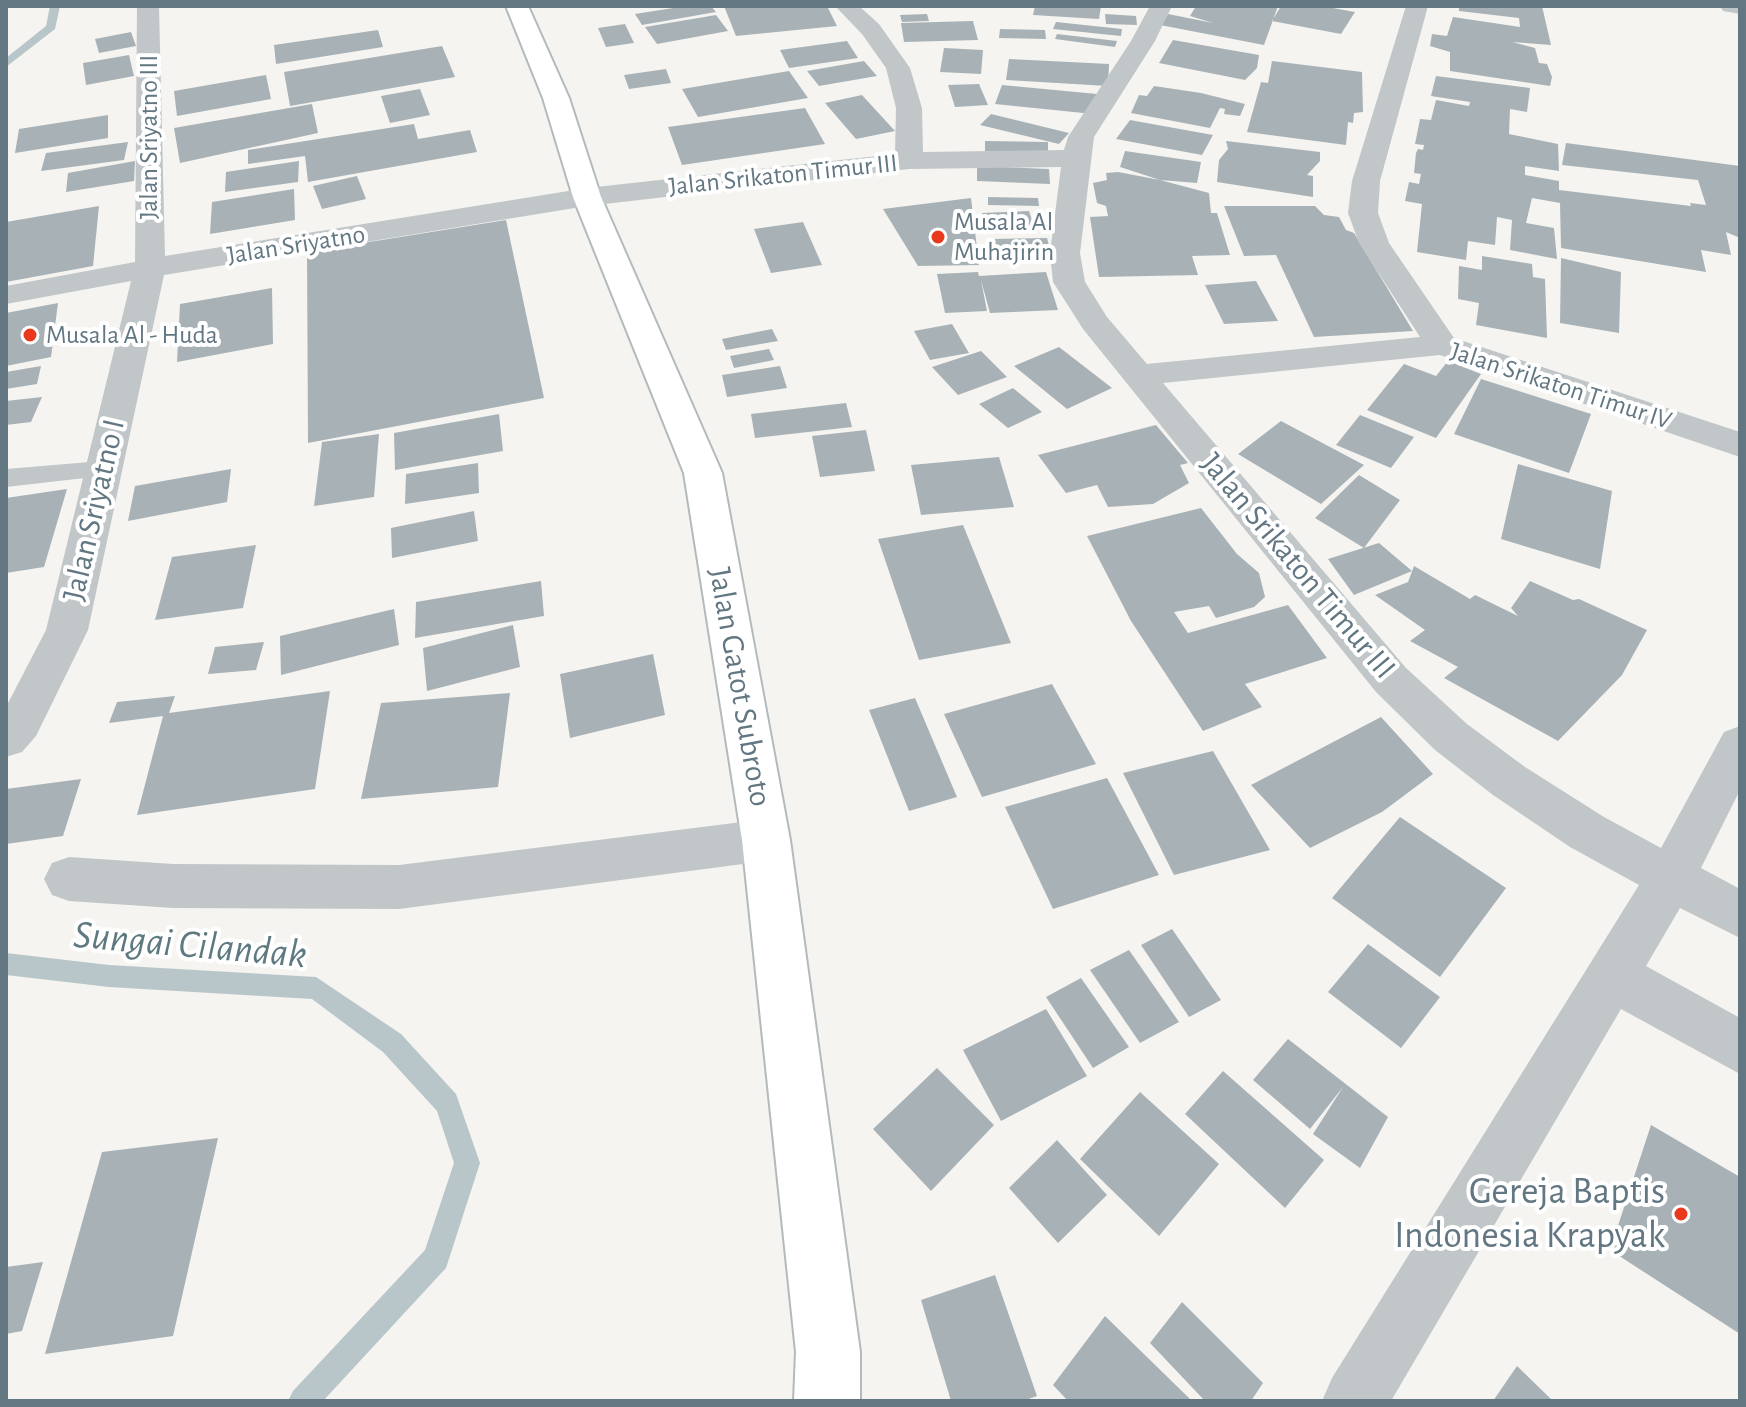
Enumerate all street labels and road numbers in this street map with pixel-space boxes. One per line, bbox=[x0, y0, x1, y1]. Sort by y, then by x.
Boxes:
street label: Jalan Sriyatno III bbox=[133, 55, 165, 219]
street label: Jalan Srikaton Timur III bbox=[667, 147, 899, 203]
street label: Jalan Sriyatno bbox=[225, 219, 367, 271]
street label: Jalan Srikaton Timur IV bbox=[1447, 336, 1675, 436]
street label: Jalan Sriyatno I bbox=[54, 415, 134, 605]
street label: Jalan Srikaton Timur III bbox=[1192, 445, 1404, 687]
street label: Jalan Gatot Subroto bbox=[700, 565, 780, 809]

